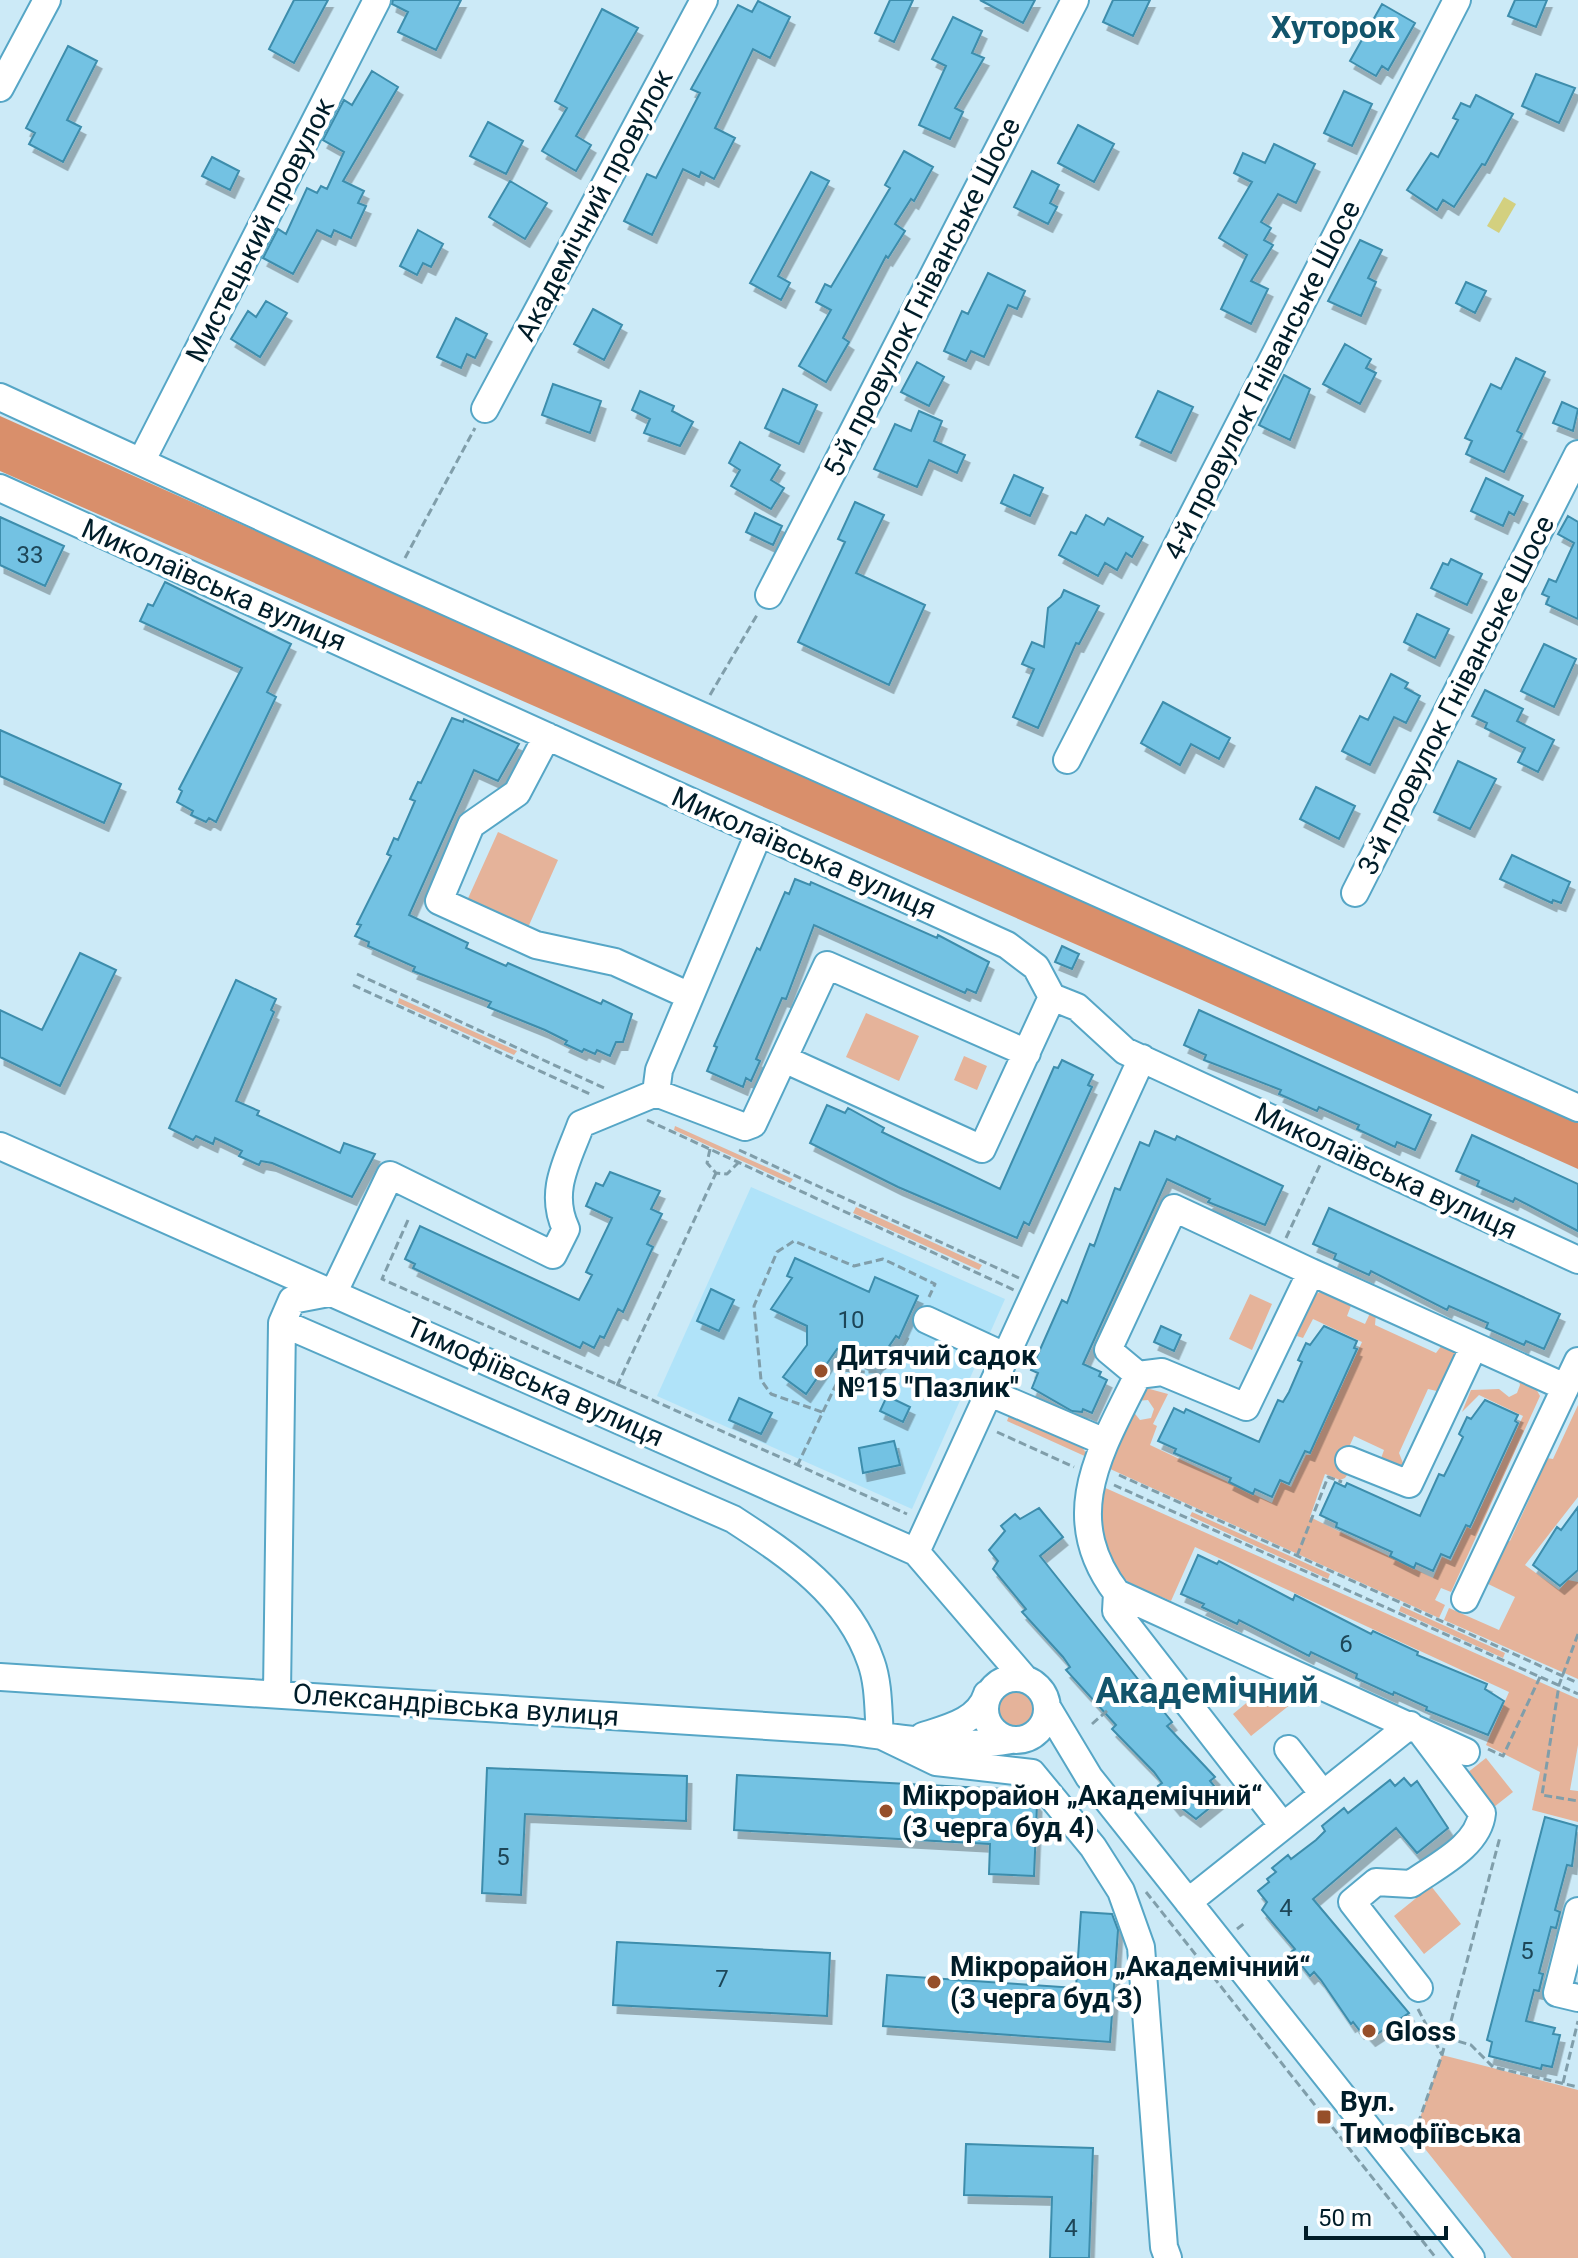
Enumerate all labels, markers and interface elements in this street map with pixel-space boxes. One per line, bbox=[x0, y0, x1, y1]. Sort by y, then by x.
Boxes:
district label: Хуторок bbox=[1271, 8, 1396, 46]
street label: Академічний провулок bbox=[508, 64, 680, 346]
street label: Мистецький провулок bbox=[179, 92, 341, 368]
street label: 5-й провулок Гніванське Шосе bbox=[817, 112, 1027, 482]
street label: 4-й провулок Гніванське Шосе bbox=[1157, 195, 1367, 565]
street label: 3-й провулок Гніванське Шосе bbox=[1351, 510, 1561, 880]
street label: Миколаївська вулиця bbox=[77, 512, 351, 658]
house number: 33 bbox=[17, 541, 43, 569]
street label: Миколаївська вулиця bbox=[667, 780, 941, 926]
street label: Миколаївська вулиця bbox=[1250, 1096, 1522, 1246]
house number: 10 bbox=[838, 1306, 864, 1334]
street label: Тимофіївська вулиця bbox=[401, 1310, 669, 1454]
place label: Дитячий садок №15 "Пазлик" bbox=[837, 1339, 1037, 1404]
marker: Дитячий садок №15 "Пазлик" bbox=[812, 1362, 830, 1380]
house number: 6 bbox=[1339, 1630, 1353, 1658]
district label: Академічний bbox=[1095, 1670, 1319, 1712]
street label: Олександрівська вулиця bbox=[292, 1677, 620, 1733]
place label: Мікрорайон „Академічний“ (3 черга буд 4) bbox=[902, 1779, 1263, 1844]
marker: Мікрорайон „Академічний“ (3 черга буд 4) bbox=[877, 1802, 895, 1820]
house number: 5 bbox=[496, 1843, 510, 1871]
house number: 4 bbox=[1279, 1894, 1293, 1922]
house number: 5 bbox=[1520, 1937, 1534, 1965]
place label: Мікрорайон „Академічний“ (3 черга буд 3) bbox=[950, 1950, 1311, 2015]
house number: 7 bbox=[715, 1965, 729, 1993]
marker: Мікрорайон „Академічний“ (3 черга буд 3) bbox=[925, 1973, 943, 1991]
place label: Gloss bbox=[1385, 2015, 1456, 2048]
marker: Gloss bbox=[1360, 2022, 1378, 2040]
place label: Вул. Тимофіївська bbox=[1340, 2085, 1521, 2150]
marker: Вул. Тимофіївська bbox=[1315, 2108, 1333, 2126]
scale bar bbox=[1306, 2190, 1446, 2240]
text: 50 m bbox=[1318, 2204, 1372, 2232]
house number: 4 bbox=[1064, 2214, 1078, 2242]

